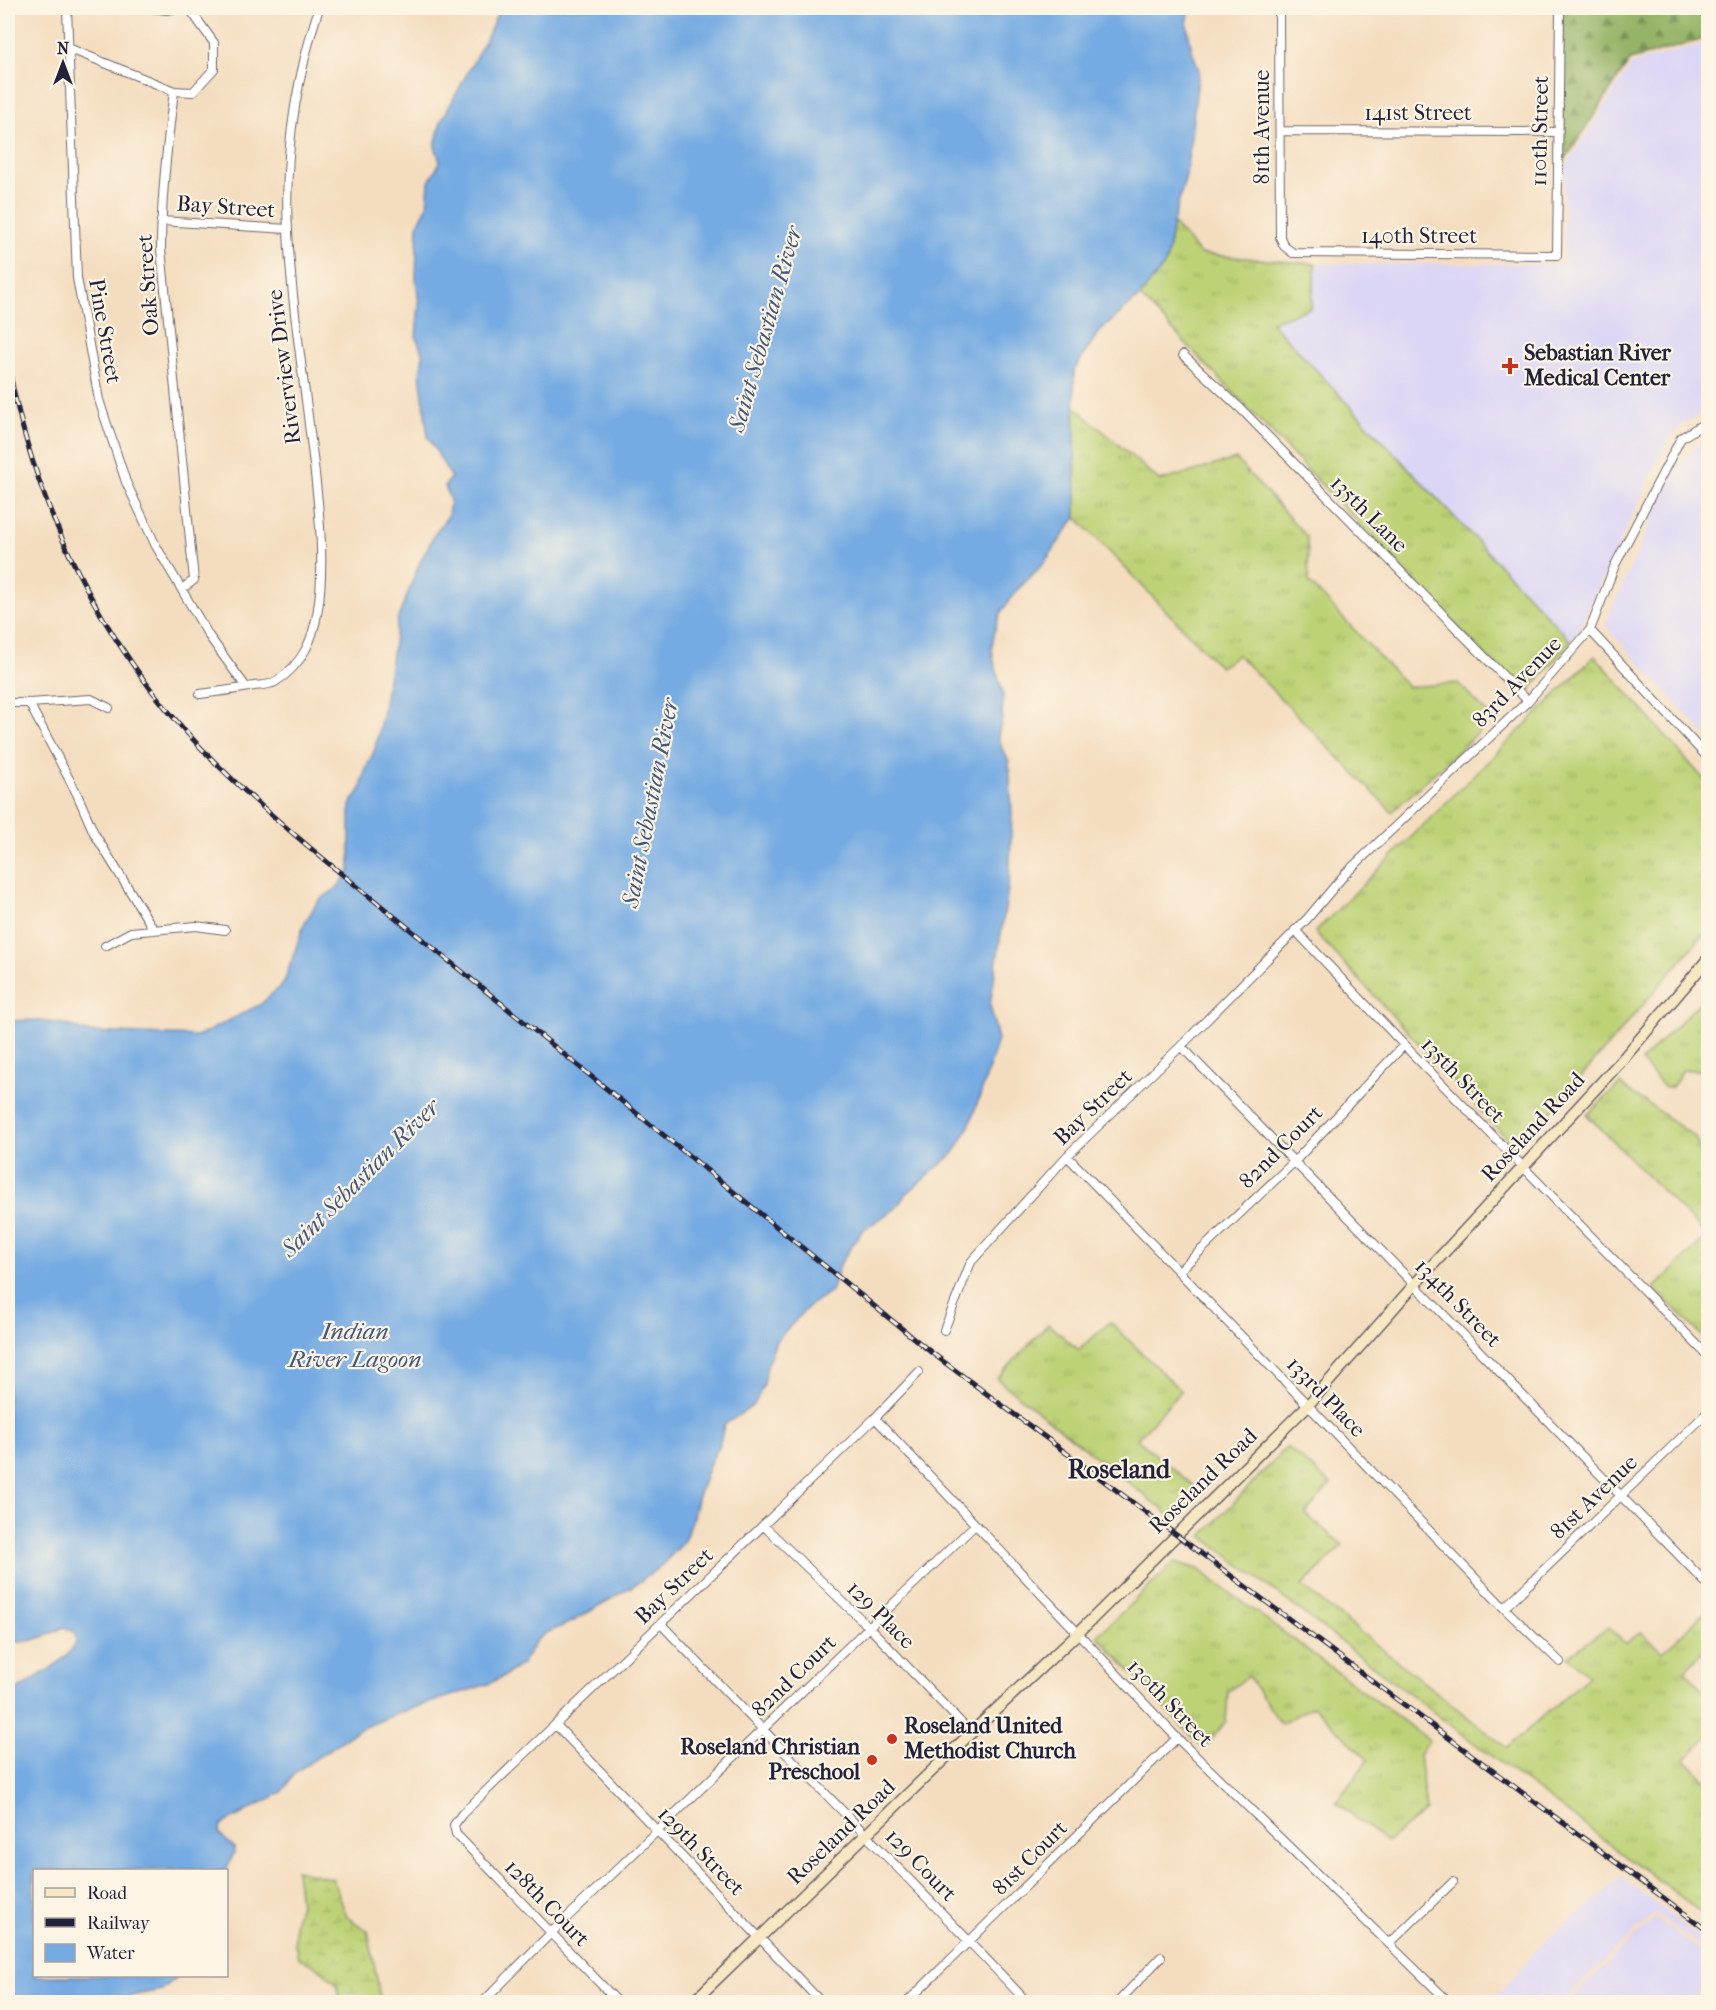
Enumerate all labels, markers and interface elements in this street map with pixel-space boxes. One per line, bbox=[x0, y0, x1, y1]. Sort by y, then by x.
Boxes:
north arrow bbox=[33, 33, 93, 93]
text: N bbox=[57, 39, 70, 58]
street label: 81th Avenue bbox=[1249, 69, 1275, 184]
street label: 110th Street bbox=[1526, 75, 1554, 187]
street label: 141st Street bbox=[1364, 100, 1472, 126]
street label: Bay Street bbox=[176, 191, 276, 223]
water label: Saint Sebastian River bbox=[722, 221, 808, 436]
street label: 140th Street bbox=[1361, 223, 1477, 249]
street label: Oak Street bbox=[131, 233, 165, 337]
street label: Pine Street bbox=[83, 277, 127, 386]
street label: Riverview Drive bbox=[262, 288, 306, 446]
place label: Sebastian River Medical Center bbox=[1523, 340, 1672, 391]
marker: Sebastian River Medical Center bbox=[1501, 357, 1519, 375]
street label: 135th Lane bbox=[1325, 470, 1413, 558]
street label: 83rd Avenue bbox=[1467, 631, 1567, 733]
water label: Saint Sebastian River bbox=[616, 694, 684, 911]
street label: 135th Street bbox=[1416, 1032, 1510, 1128]
street label: Bay Street bbox=[1048, 1063, 1138, 1151]
street label: Roseland Road bbox=[1476, 1066, 1591, 1187]
water label: Saint Sebastian River bbox=[274, 1091, 447, 1264]
street label: 82nd Court bbox=[1234, 1100, 1328, 1194]
street label: 134th Street bbox=[1409, 1253, 1507, 1353]
water label: Indian River Lagoon bbox=[286, 1317, 422, 1373]
street label: 133rd Place bbox=[1281, 1351, 1371, 1443]
street label: Roseland Road bbox=[1143, 1422, 1263, 1539]
street label: 81st Avenue bbox=[1545, 1449, 1643, 1545]
district label: Roseland bbox=[1068, 1454, 1171, 1485]
street label: Bay Street bbox=[629, 1542, 719, 1630]
street label: 129 Place bbox=[842, 1576, 921, 1655]
street label: 82nd Court bbox=[746, 1629, 842, 1723]
street label: 130th Street bbox=[1122, 1654, 1218, 1752]
place label: Roseland United Methodist Church bbox=[903, 1713, 1076, 1764]
marker: Roseland United Methodist Church bbox=[885, 1732, 899, 1746]
place label: Roseland Christian Preschool bbox=[680, 1734, 861, 1785]
marker: Roseland Christian Preschool bbox=[865, 1753, 879, 1767]
street label: Roseland Road bbox=[781, 1773, 901, 1890]
street label: 129th Street bbox=[652, 1801, 750, 1901]
street label: 81st Court bbox=[987, 1815, 1073, 1901]
street label: 129 Court bbox=[880, 1823, 962, 1907]
street label: 128th Court bbox=[499, 1854, 595, 1952]
legend bbox=[33, 1869, 228, 1977]
text: Road bbox=[87, 1883, 127, 1904]
text: Railway bbox=[87, 1913, 151, 1934]
text: Water bbox=[86, 1943, 135, 1964]

